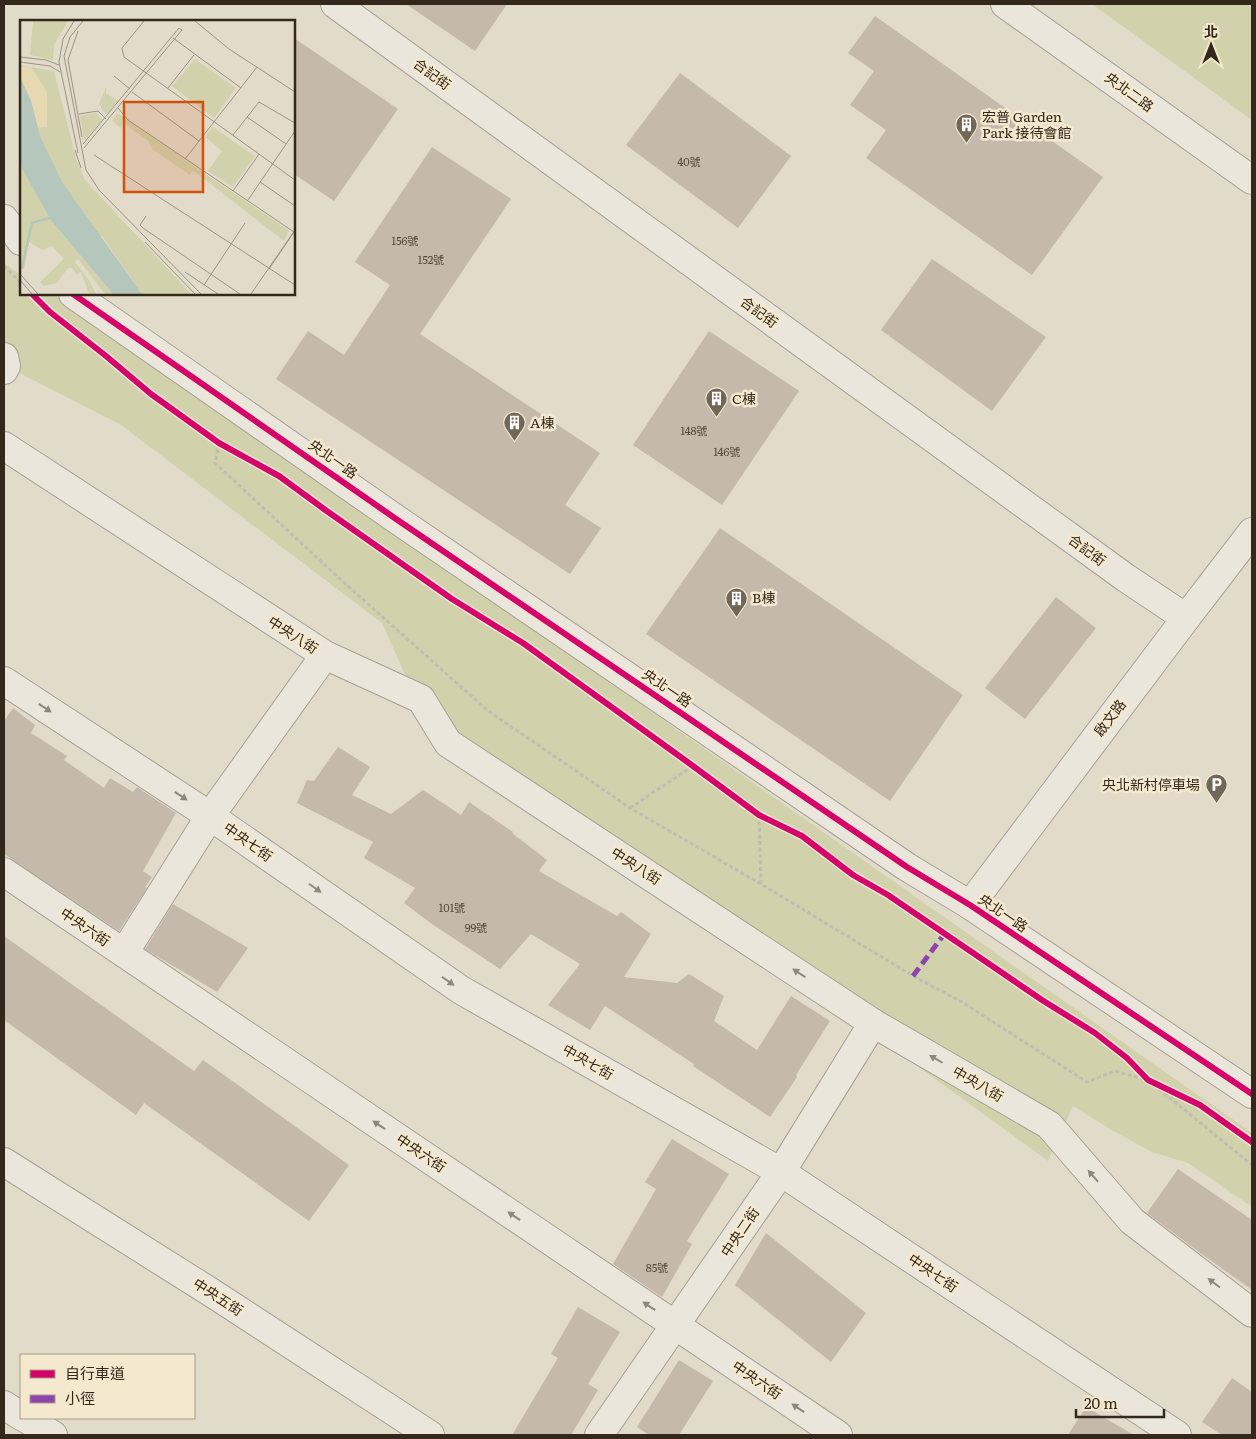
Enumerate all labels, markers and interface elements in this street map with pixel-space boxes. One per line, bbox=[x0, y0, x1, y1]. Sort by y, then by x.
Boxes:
inset map bbox=[20, 20, 295, 295]
north arrow bbox=[1186, 20, 1236, 70]
text: 北 bbox=[1204, 21, 1218, 41]
street label: 合記街 bbox=[410, 53, 455, 94]
street label: 央北二路 bbox=[1101, 67, 1158, 116]
place label: 宏普 Garden Park 接待會館 bbox=[982, 106, 1072, 142]
building icon: 宏普 Garden Park 接待會館 bbox=[954, 113, 978, 144]
house number: 40號 bbox=[677, 153, 701, 169]
house number: 156號 bbox=[392, 232, 418, 248]
house number: 152號 bbox=[418, 251, 444, 267]
street label: 合記街 bbox=[737, 291, 782, 332]
building icon: C棟 bbox=[704, 387, 728, 418]
place label: C棟 bbox=[732, 388, 756, 408]
building icon: A棟 bbox=[502, 411, 526, 442]
place label: A棟 bbox=[530, 412, 554, 432]
house number: 148號 bbox=[680, 422, 708, 438]
street label: 央北一路 bbox=[305, 434, 362, 482]
house number: 146號 bbox=[713, 443, 741, 459]
street label: 合記街 bbox=[1065, 529, 1110, 570]
building icon: B棟 bbox=[724, 586, 748, 617]
place label: B棟 bbox=[752, 587, 775, 607]
street label: 中央八街 bbox=[265, 611, 322, 658]
street label: 央北一路 bbox=[639, 663, 696, 711]
street label: 啟文路 bbox=[1089, 695, 1130, 740]
one-way arrow bbox=[38, 703, 51, 713]
parking icon: 央北新村停車場 bbox=[1204, 773, 1228, 804]
place label: 央北新村停車場 bbox=[1102, 774, 1200, 794]
one-way arrow bbox=[174, 792, 187, 801]
street label: 中央七街 bbox=[220, 817, 277, 865]
street label: 中央八街 bbox=[608, 842, 665, 889]
one-way arrow bbox=[308, 883, 322, 893]
street label: 央北一路 bbox=[975, 888, 1032, 936]
house number: 101號 bbox=[439, 899, 465, 915]
street label: 中央六街 bbox=[57, 902, 114, 950]
house number: 99號 bbox=[465, 919, 487, 935]
one-way arrow bbox=[792, 969, 805, 978]
one-way arrow bbox=[441, 976, 455, 986]
street label: 中央七街 bbox=[559, 1038, 618, 1084]
one-way arrow bbox=[930, 1055, 943, 1064]
street label: 中央八街 bbox=[949, 1060, 1008, 1106]
one-way arrow bbox=[373, 1120, 386, 1130]
street label: 中央六街 bbox=[393, 1128, 450, 1176]
one-way arrow bbox=[1087, 1170, 1099, 1182]
street label: 中央二街 bbox=[715, 1203, 763, 1260]
one-way arrow bbox=[507, 1211, 521, 1221]
street label: 中央七街 bbox=[905, 1248, 962, 1296]
house number: 85號 bbox=[646, 1259, 668, 1275]
street label: 中央五街 bbox=[190, 1273, 247, 1320]
one-way arrow bbox=[1207, 1278, 1220, 1289]
one-way arrow bbox=[642, 1302, 656, 1311]
legend bbox=[20, 1354, 195, 1419]
street label: 中央六街 bbox=[729, 1355, 786, 1403]
text: 自行車道 bbox=[65, 1361, 125, 1384]
text: 小徑 bbox=[65, 1386, 95, 1409]
scale bar bbox=[1076, 1386, 1164, 1418]
text: 20 m bbox=[1084, 1391, 1118, 1414]
one-way arrow bbox=[791, 1403, 805, 1413]

